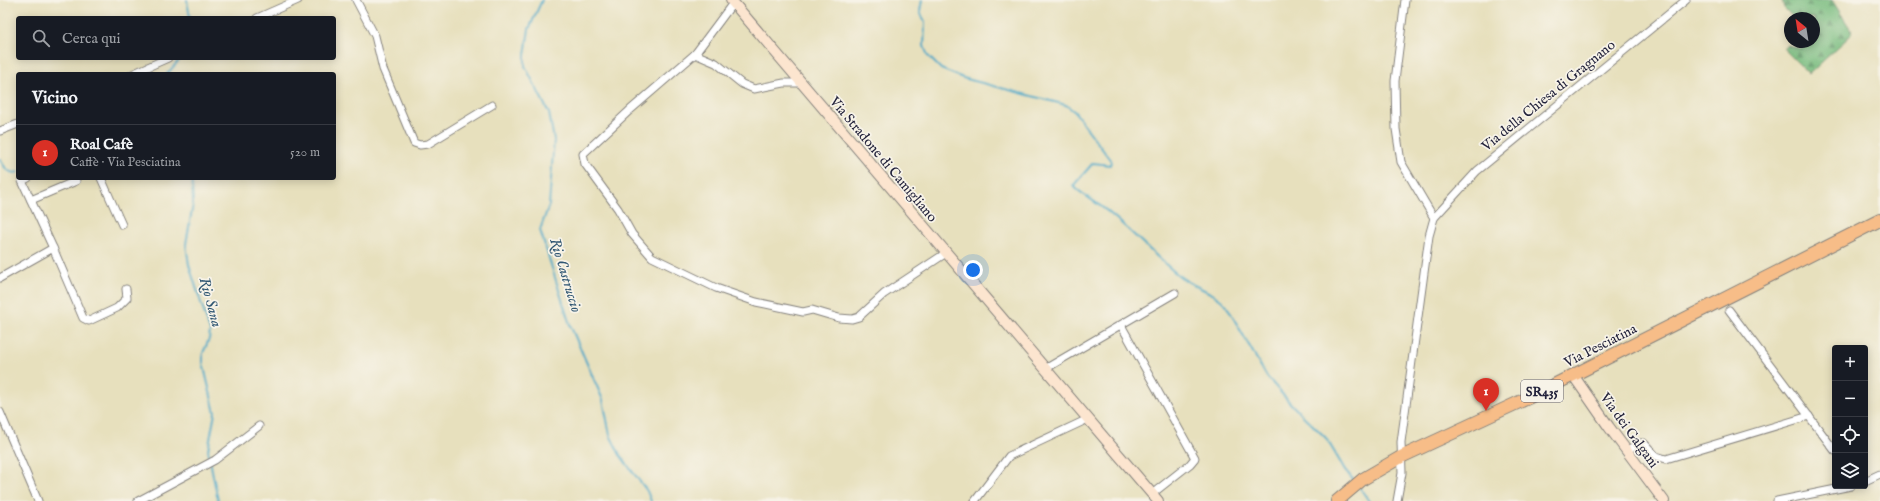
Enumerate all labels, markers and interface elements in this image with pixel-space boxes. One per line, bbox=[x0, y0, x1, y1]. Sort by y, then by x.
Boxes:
north arrow bbox=[1784, 12, 1820, 48]
search box bbox=[16, 16, 336, 60]
icon: search bbox=[30, 27, 52, 49]
text: Cerca qui bbox=[62, 29, 121, 48]
street label: Via della Chiesa di Gragnano bbox=[1477, 36, 1620, 156]
text: Vicino bbox=[32, 88, 78, 109]
street label: Via Stradone di Camigliano bbox=[825, 92, 941, 226]
text: Roal Cafè bbox=[70, 135, 133, 154]
text: 1 bbox=[43, 144, 47, 161]
text: 520 m bbox=[290, 144, 320, 161]
text: Caffè · Via Pesciatina bbox=[70, 154, 181, 171]
water label: Rio Castruccio bbox=[545, 236, 586, 315]
your location bbox=[963, 260, 983, 280]
water label: Rio Sana bbox=[195, 275, 226, 329]
street label: Via Pesciatina bbox=[1560, 319, 1641, 372]
map controls bbox=[1832, 345, 1868, 489]
button: + bbox=[1832, 345, 1868, 381]
pin: 1 bbox=[1473, 378, 1499, 411]
road number: SR435 bbox=[1521, 380, 1563, 402]
button: − bbox=[1832, 381, 1868, 417]
street label: Via dei Galgani bbox=[1595, 389, 1663, 472]
button: locate bbox=[1832, 417, 1868, 453]
button: layers bbox=[1832, 453, 1868, 489]

